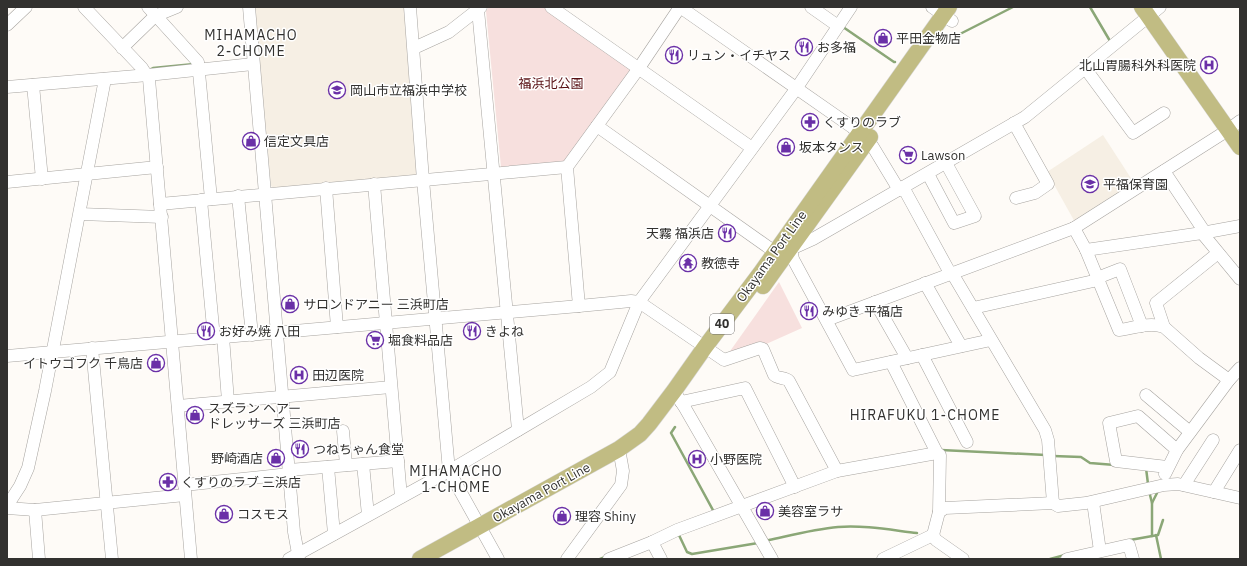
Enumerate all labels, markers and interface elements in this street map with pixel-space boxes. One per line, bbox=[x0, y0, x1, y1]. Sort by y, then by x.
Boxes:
district label: MIHAMACHO 2-CHOME bbox=[204, 26, 298, 60]
shop icon: 平田金物店 bbox=[873, 28, 893, 48]
place label: 平田金物店 bbox=[896, 30, 961, 47]
restaurant icon: お多福 bbox=[794, 37, 814, 57]
place label: お多福 bbox=[817, 39, 856, 56]
restaurant icon: リュン・イチヤス bbox=[664, 45, 684, 65]
place label: リュン・イチヤス bbox=[687, 47, 791, 64]
hospital icon: 北山胃腸科外科医院 bbox=[1199, 55, 1219, 75]
place label: 北山胃腸科外科医院 bbox=[1079, 57, 1196, 74]
park label: 福浜北公園 bbox=[518, 75, 584, 92]
school or university icon: 岡山市立福浜中学校 bbox=[327, 80, 347, 100]
place label: 岡山市立福浜中学校 bbox=[350, 82, 467, 99]
pharmacy icon: くすりのラブ bbox=[800, 112, 820, 132]
place label: くすりのラブ bbox=[823, 114, 901, 131]
shop icon: 信定文具店 bbox=[241, 131, 261, 151]
place label: 信定文具店 bbox=[264, 133, 329, 150]
shop icon: 坂本タンス bbox=[776, 137, 796, 157]
place label: 坂本タンス bbox=[799, 139, 864, 156]
supermarket icon: Lawson bbox=[898, 145, 918, 165]
place label: Lawson bbox=[921, 147, 965, 164]
school or university icon: 平福保育園 bbox=[1080, 174, 1100, 194]
place label: 平福保育園 bbox=[1103, 176, 1168, 193]
street label: Okayama Port Line bbox=[732, 207, 810, 305]
restaurant icon: 天霧 福浜店 bbox=[717, 223, 737, 243]
place label: 天霧 福浜店 bbox=[646, 225, 714, 242]
temple icon: 教徳寺 bbox=[678, 253, 698, 273]
place label: 教徳寺 bbox=[701, 255, 740, 272]
shop icon: サロンドアニー 三浜町店 bbox=[280, 294, 300, 314]
place label: サロンドアニー 三浜町店 bbox=[303, 296, 449, 313]
restaurant icon: みゆき 平福店 bbox=[799, 301, 819, 321]
place label: みゆき 平福店 bbox=[822, 303, 903, 320]
road number: 40 bbox=[710, 314, 734, 334]
restaurant icon: お好み焼 八田 bbox=[196, 321, 216, 341]
restaurant icon: きよね bbox=[462, 321, 482, 341]
place label: お好み焼 八田 bbox=[219, 323, 300, 340]
place label: きよね bbox=[485, 323, 524, 340]
supermarket icon: 堀食料品店 bbox=[365, 330, 385, 350]
place label: 堀食料品店 bbox=[388, 332, 453, 349]
shop icon: イトウゴフク 千鳥店 bbox=[146, 353, 166, 373]
place label: イトウゴフク 千鳥店 bbox=[23, 355, 143, 372]
hospital icon: 田辺医院 bbox=[289, 365, 309, 385]
place label: 田辺医院 bbox=[312, 367, 364, 384]
place label: スズラン ヘアー ドレッサーズ 三浜町店 bbox=[208, 400, 340, 432]
shop icon: スズラン ヘアー ドレッサーズ 三浜町店 bbox=[185, 405, 205, 425]
district label: HIRAFUKU 1-CHOME bbox=[850, 406, 1000, 424]
restaurant icon: つねちゃん食堂 bbox=[290, 439, 310, 459]
place label: つねちゃん食堂 bbox=[313, 441, 404, 458]
shop icon: 野崎酒店 bbox=[266, 448, 286, 468]
hospital icon: 小野医院 bbox=[687, 449, 707, 469]
place label: 野崎酒店 bbox=[211, 450, 263, 467]
place label: 小野医院 bbox=[710, 451, 762, 468]
street label: Okayama Port Line bbox=[489, 459, 593, 526]
district label: MIHAMACHO 1-CHOME bbox=[409, 462, 503, 496]
pharmacy icon: くすりのラブ 三浜店 bbox=[158, 472, 178, 492]
place label: くすりのラブ 三浜店 bbox=[181, 474, 301, 491]
shop icon: 美容室ラサ bbox=[755, 501, 775, 521]
place label: 美容室ラサ bbox=[778, 503, 843, 520]
shop icon: コスモス bbox=[214, 504, 234, 524]
place label: コスモス bbox=[237, 506, 289, 523]
shop icon: 理容 Shiny bbox=[552, 506, 572, 526]
place label: 理容 Shiny bbox=[575, 508, 637, 525]

